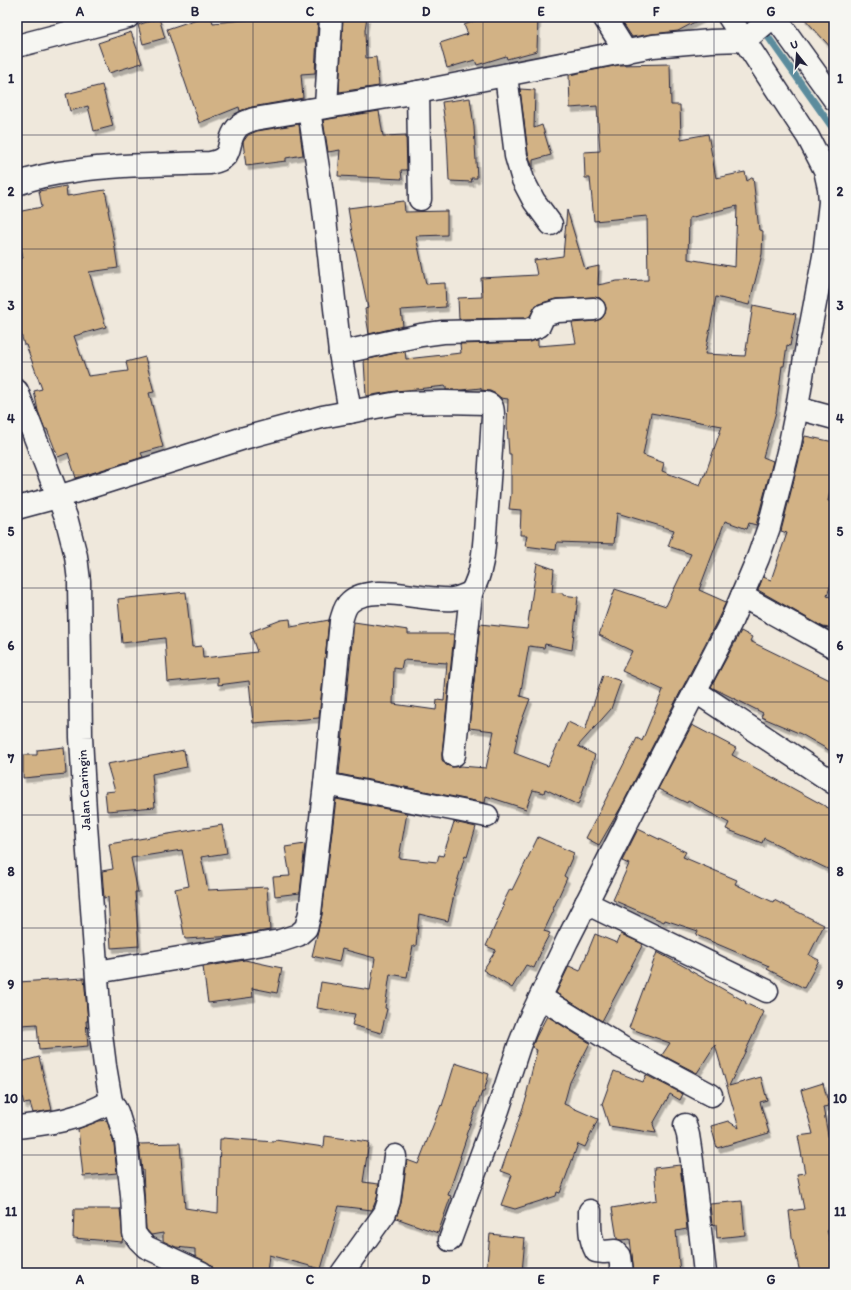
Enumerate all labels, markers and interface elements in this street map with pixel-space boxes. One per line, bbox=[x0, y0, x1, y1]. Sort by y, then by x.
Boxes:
text: A bbox=[75, 4, 85, 19]
text: B bbox=[191, 4, 200, 19]
text: C bbox=[306, 4, 315, 19]
text: D bbox=[422, 4, 431, 19]
text: E bbox=[537, 4, 545, 19]
text: F bbox=[653, 4, 660, 19]
text: G bbox=[767, 4, 776, 19]
north arrow bbox=[777, 34, 817, 74]
text: U bbox=[789, 38, 800, 52]
text: 1 bbox=[8, 71, 14, 86]
text: 1 bbox=[837, 71, 843, 86]
text: 2 bbox=[8, 184, 15, 199]
text: 2 bbox=[837, 184, 844, 199]
text: 3 bbox=[7, 298, 15, 313]
text: 3 bbox=[836, 298, 844, 313]
text: 4 bbox=[7, 411, 15, 426]
text: 4 bbox=[836, 411, 844, 426]
text: 5 bbox=[8, 524, 15, 539]
text: 5 bbox=[837, 524, 844, 539]
text: 6 bbox=[8, 638, 15, 653]
text: 6 bbox=[837, 638, 844, 653]
street label: Jalan Caringin bbox=[74, 749, 94, 831]
text: 7 bbox=[7, 751, 15, 766]
text: 7 bbox=[836, 751, 844, 766]
text: 8 bbox=[7, 864, 15, 879]
text: 8 bbox=[836, 864, 844, 879]
text: 9 bbox=[8, 977, 15, 992]
text: 9 bbox=[837, 977, 844, 992]
text: 10 bbox=[4, 1091, 18, 1106]
text: 10 bbox=[833, 1091, 847, 1106]
text: 11 bbox=[5, 1204, 17, 1219]
text: 11 bbox=[834, 1204, 846, 1219]
text: A bbox=[75, 1272, 85, 1287]
text: B bbox=[191, 1272, 200, 1287]
text: C bbox=[306, 1272, 315, 1287]
text: D bbox=[422, 1272, 431, 1287]
text: E bbox=[537, 1272, 545, 1287]
text: F bbox=[653, 1272, 660, 1287]
text: G bbox=[767, 1272, 776, 1287]

